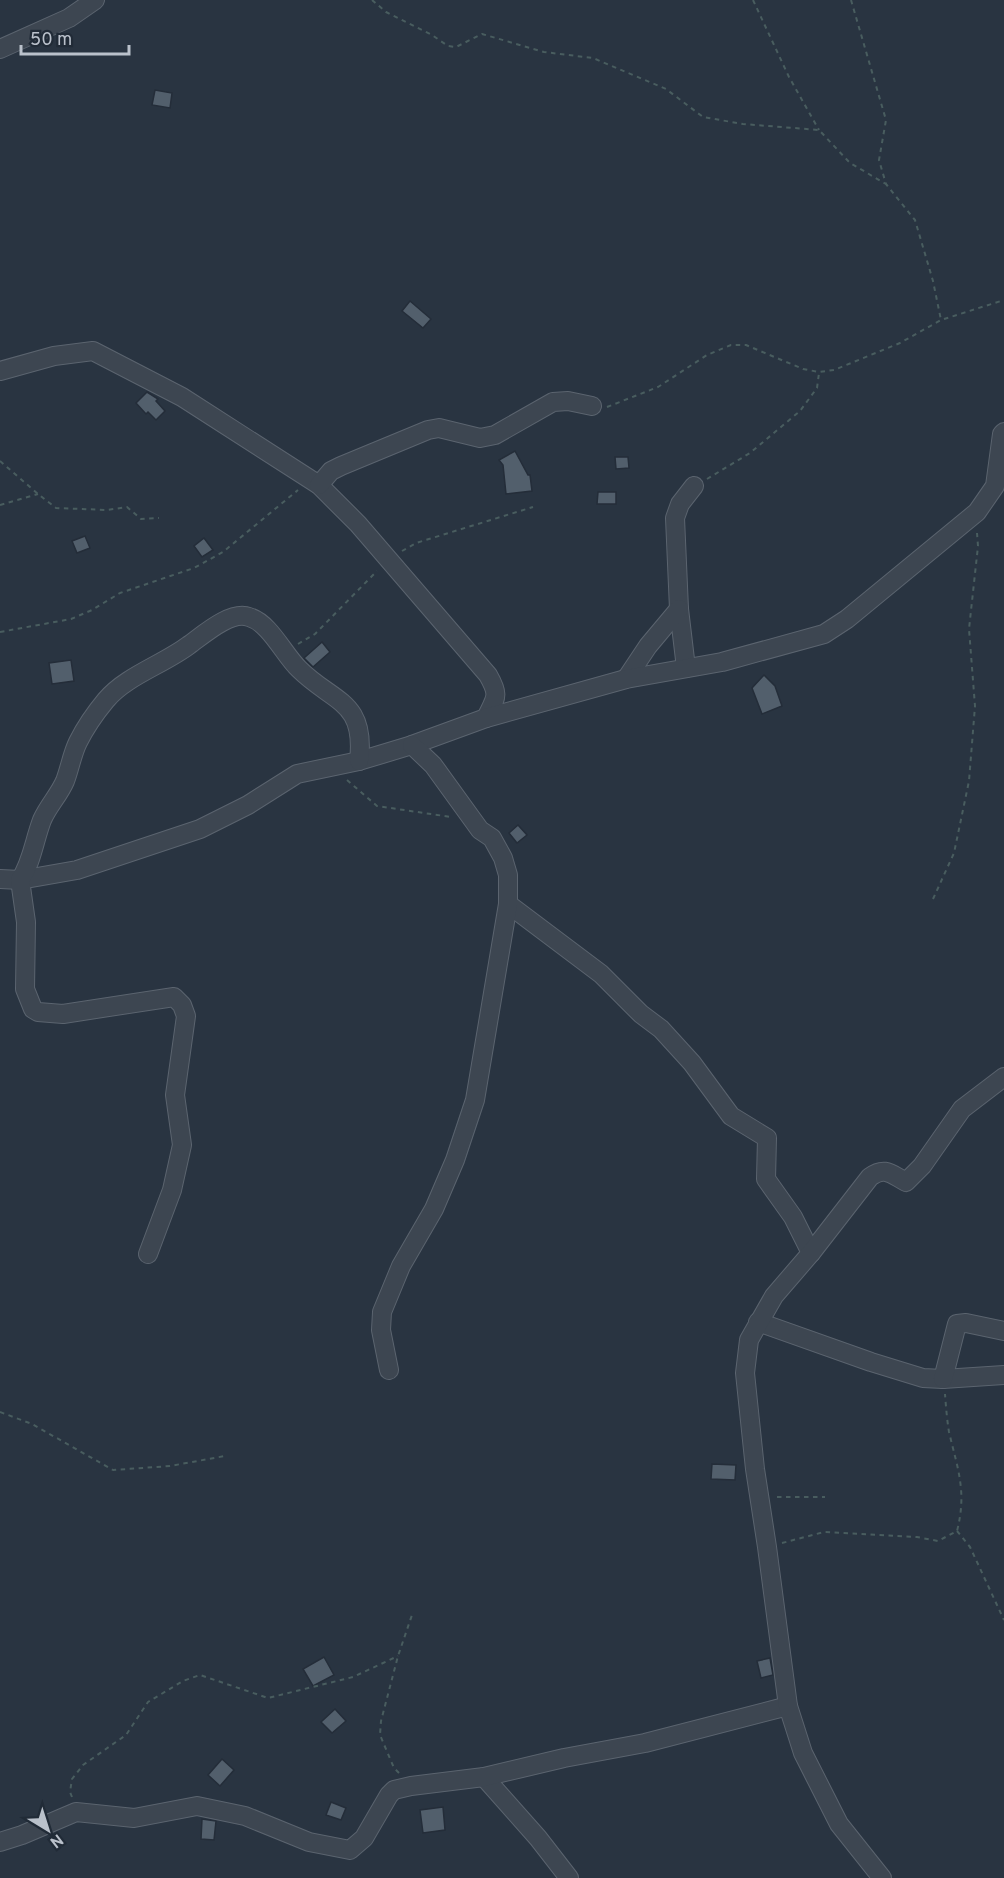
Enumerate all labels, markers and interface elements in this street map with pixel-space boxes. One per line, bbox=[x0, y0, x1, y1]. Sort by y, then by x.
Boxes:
scale bar bbox=[21, 18, 129, 56]
text: 50 m bbox=[30, 29, 72, 52]
north arrow bbox=[18, 1800, 78, 1860]
text: N bbox=[45, 1829, 67, 1852]

